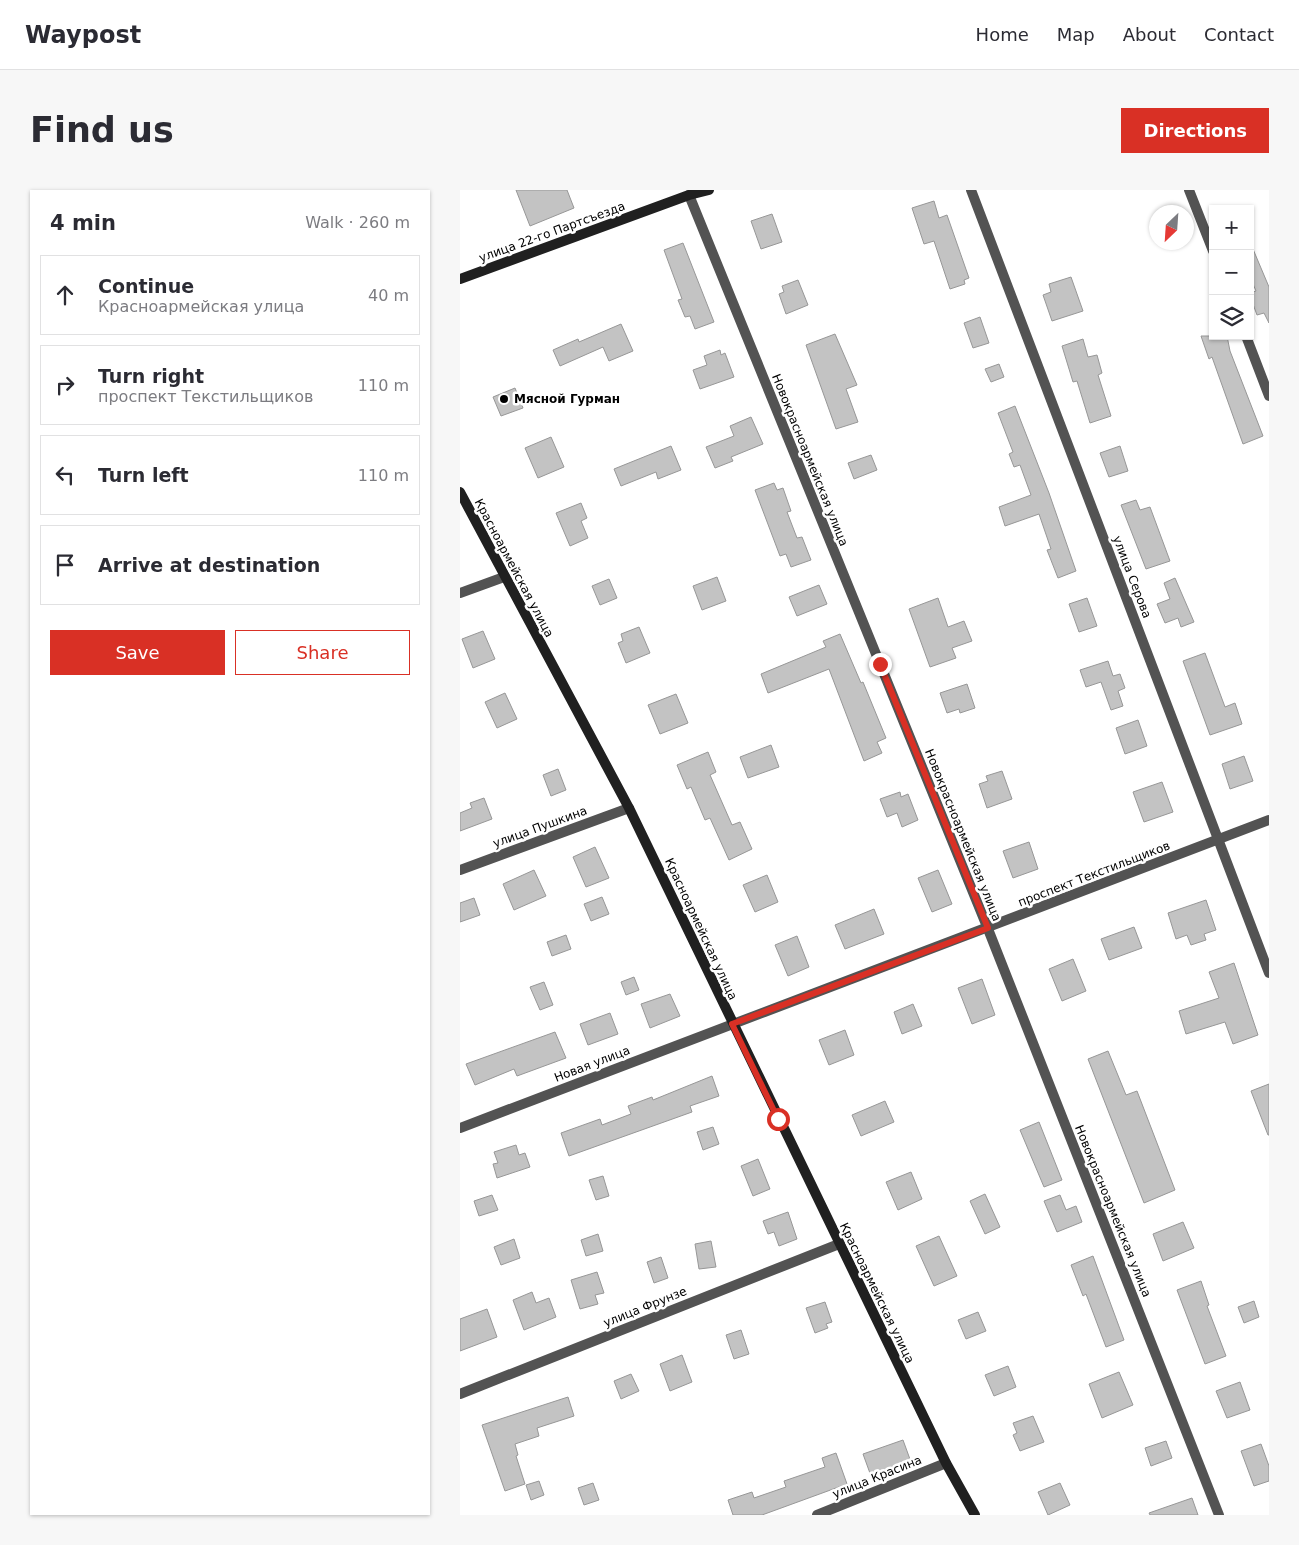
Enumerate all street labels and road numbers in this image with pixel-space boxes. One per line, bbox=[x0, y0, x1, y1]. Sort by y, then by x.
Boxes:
street label: улица 22-го Партсъезда bbox=[477, 199, 627, 265]
street label: Новокрасноармейская улица bbox=[769, 372, 851, 548]
street label: Красноармейская улица bbox=[471, 496, 557, 640]
street label: улица Серова bbox=[1110, 534, 1154, 620]
street label: Новокрасноармейская улица bbox=[922, 747, 1004, 923]
street label: улица Пушкина bbox=[491, 803, 589, 851]
street label: проспект Текстильщиков bbox=[1016, 839, 1172, 909]
street label: Красноармейская улица bbox=[662, 856, 740, 1002]
street label: Новая улица bbox=[552, 1043, 632, 1085]
street label: Новокрасноармейская улица bbox=[1072, 1123, 1154, 1299]
street label: Красноармейская улица bbox=[837, 1220, 917, 1366]
street label: улица Фрунзе bbox=[601, 1284, 689, 1330]
street label: улица Красина bbox=[830, 1453, 924, 1501]

